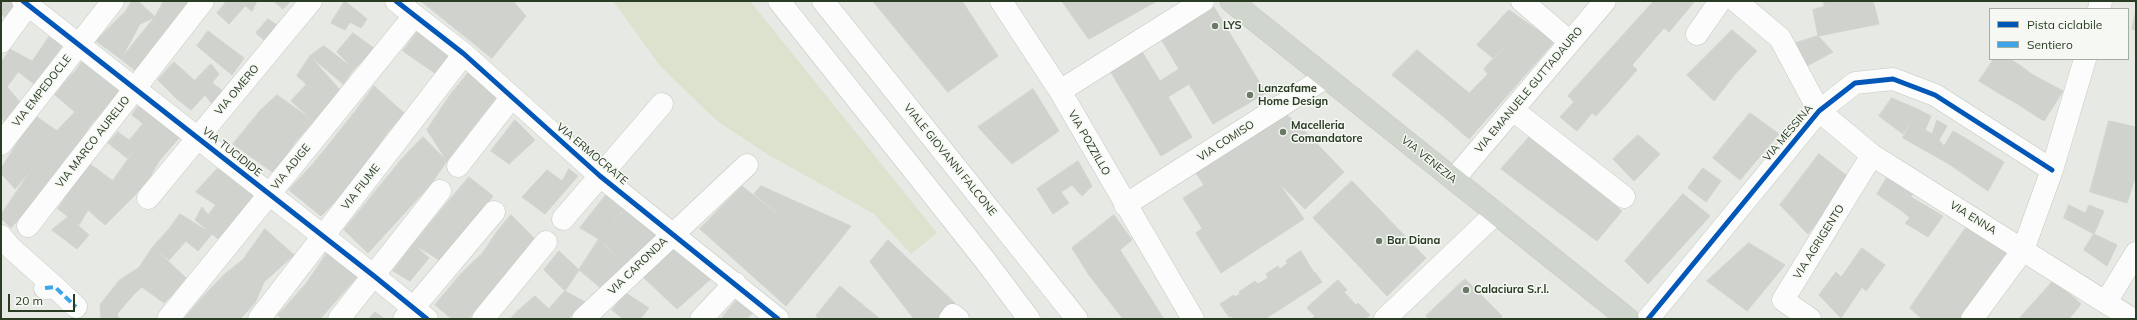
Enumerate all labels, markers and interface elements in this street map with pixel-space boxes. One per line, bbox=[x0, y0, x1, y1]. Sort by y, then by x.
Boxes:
legend bbox=[1989, 8, 2129, 60]
text: Pista ciclabile bbox=[2027, 17, 2102, 32]
place label: LYS bbox=[1223, 19, 1242, 33]
marker: LYS bbox=[1210, 21, 1220, 31]
street label: VIA EMANUELE GUTTADAURO bbox=[1472, 24, 1586, 156]
text: Sentiero bbox=[2027, 37, 2073, 52]
street label: VIA EMPEDOCLE bbox=[10, 52, 74, 130]
street label: VIA OMERO bbox=[212, 62, 262, 118]
place label: Lanzafame Home Design bbox=[1258, 82, 1328, 108]
marker: Lanzafame Home Design bbox=[1245, 90, 1255, 100]
street label: VIA MARCO AURELIO bbox=[53, 94, 133, 190]
street label: VIALE GIOVANNI FALCONE bbox=[901, 101, 999, 219]
street label: VIA MESSINA bbox=[1760, 102, 1816, 164]
street label: VIA POZZILLO bbox=[1065, 108, 1113, 178]
street label: VIA COMISO bbox=[1195, 118, 1257, 164]
place label: Macelleria Comandatore bbox=[1291, 119, 1363, 145]
street label: VIA ERMOCRATE bbox=[554, 120, 630, 188]
street label: VIA TUCIDIDE bbox=[199, 125, 265, 179]
marker: Macelleria Comandatore bbox=[1278, 127, 1288, 137]
street label: VIA VENEZIA bbox=[1398, 134, 1460, 186]
street label: VIA ADIGE bbox=[269, 141, 313, 193]
street label: VIA FIUME bbox=[339, 161, 383, 213]
street label: VIA ENNA bbox=[1947, 199, 1999, 237]
street label: VIA AGRIGENTO bbox=[1791, 202, 1847, 282]
street label: VIA CARONDA bbox=[606, 234, 670, 298]
place label: Bar Diana bbox=[1387, 234, 1440, 248]
marker: Bar Diana bbox=[1374, 236, 1384, 246]
place label: Calaciura S.r.l. bbox=[1474, 283, 1549, 297]
marker: Calaciura S.r.l. bbox=[1461, 285, 1471, 295]
scale bar bbox=[10, 286, 77, 312]
text: 20 m bbox=[15, 293, 43, 308]

